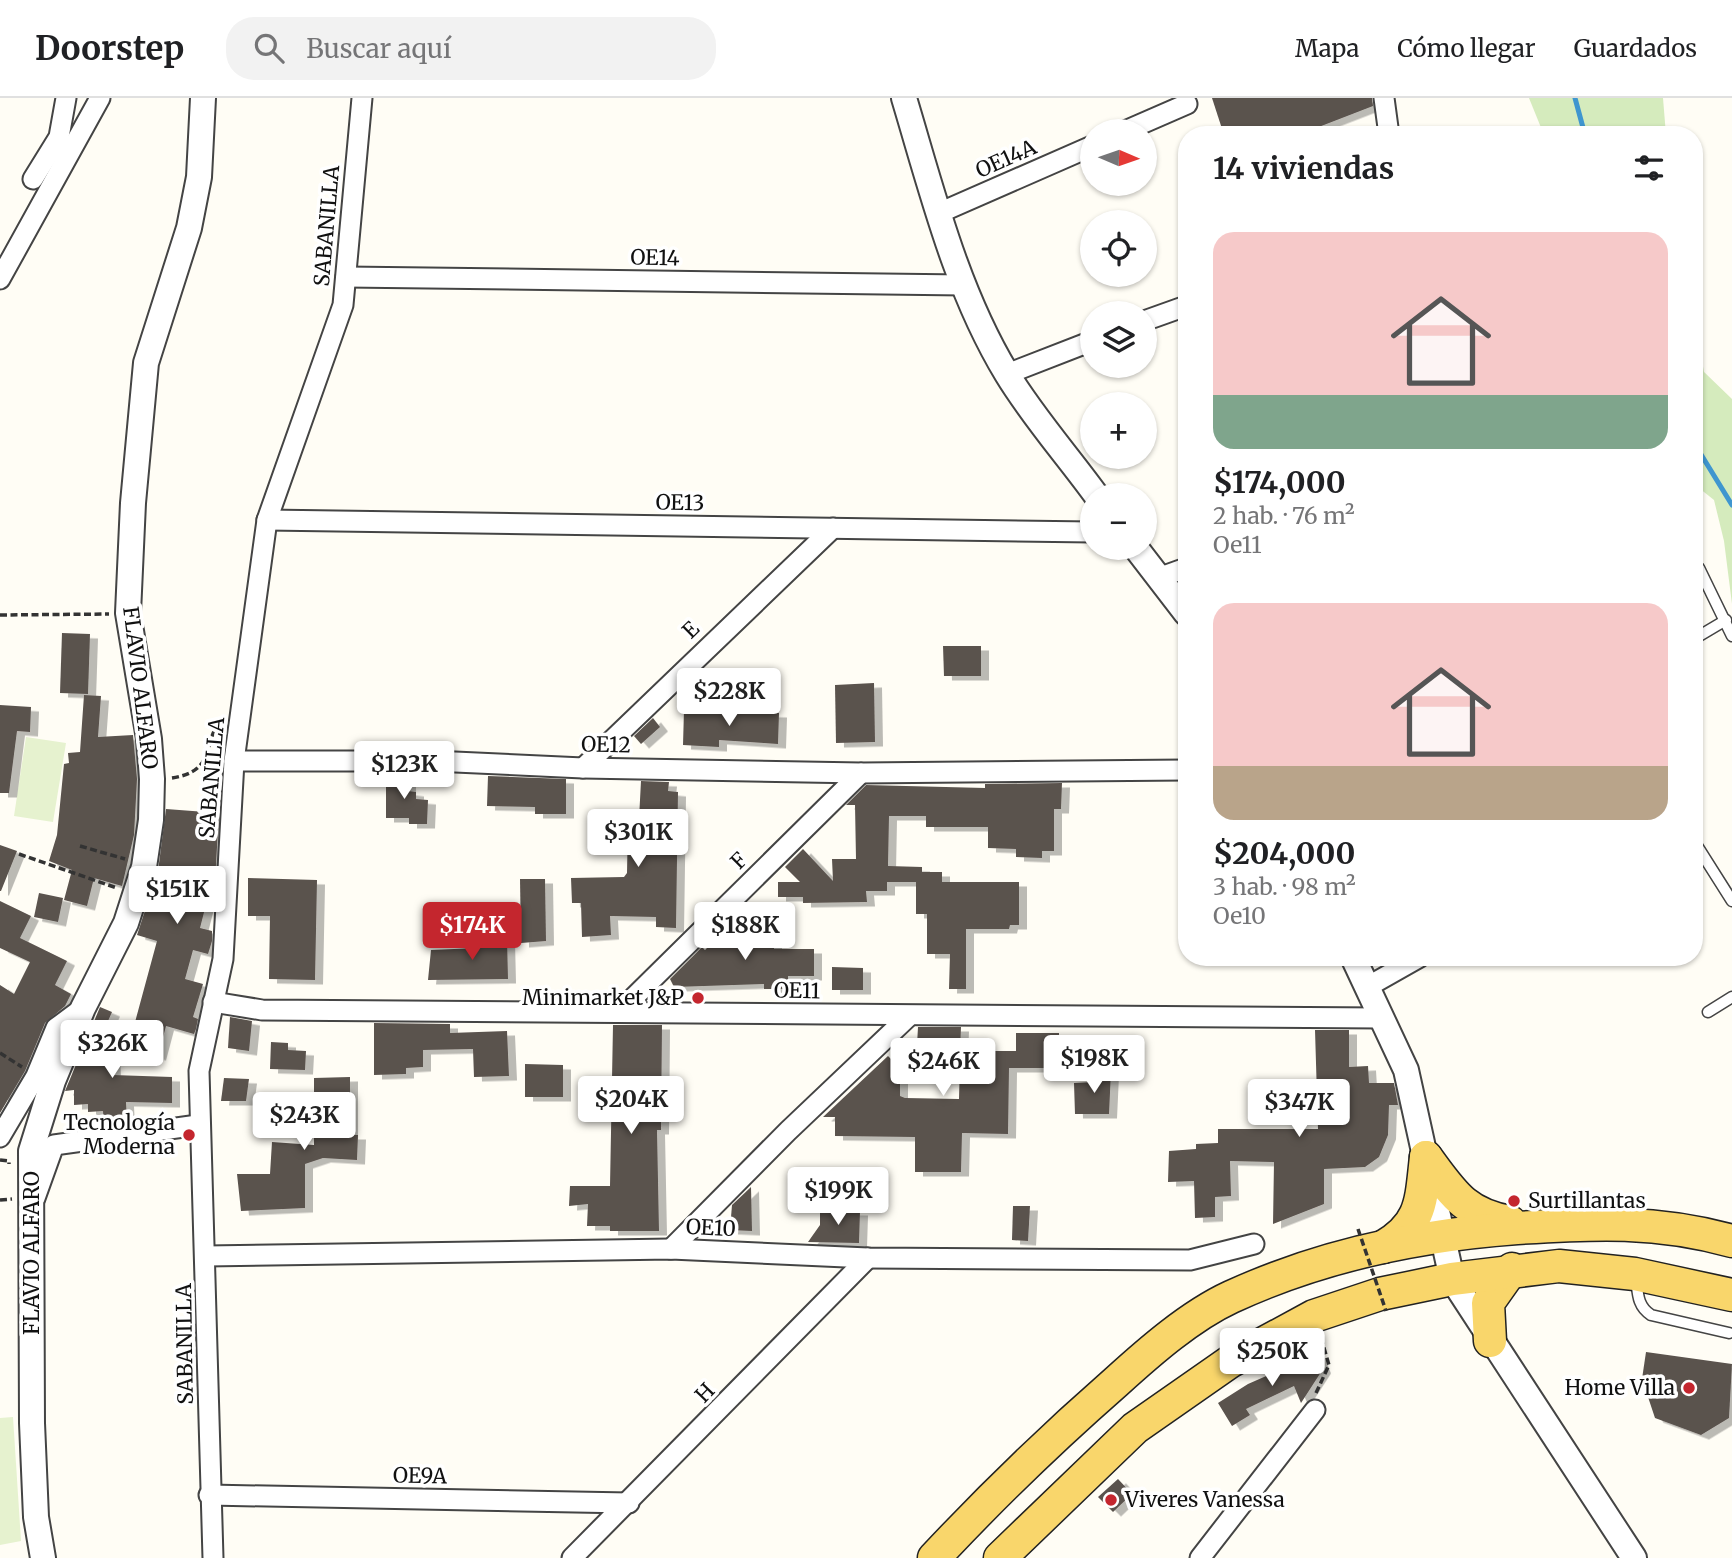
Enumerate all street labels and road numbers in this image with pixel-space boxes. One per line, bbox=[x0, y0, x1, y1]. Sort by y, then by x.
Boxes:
street label: OE14A bbox=[971, 133, 1041, 184]
street label: SABANILLA bbox=[308, 164, 345, 288]
street label: OE14 bbox=[630, 244, 680, 271]
street label: OE13 bbox=[655, 489, 705, 516]
street label: FLAVIO ALFARO bbox=[117, 605, 164, 771]
street label: E bbox=[676, 615, 705, 644]
street label: SABANILLA bbox=[193, 716, 230, 840]
street label: OE12 bbox=[581, 731, 631, 758]
street label: F bbox=[725, 846, 753, 875]
street label: OE11 bbox=[774, 977, 820, 1004]
street label: FLAVIO ALFARO bbox=[18, 1171, 45, 1335]
street label: OE10 bbox=[685, 1213, 737, 1242]
street label: SABANILLA bbox=[170, 1283, 199, 1405]
street label: H bbox=[689, 1377, 720, 1408]
street label: OE9A bbox=[393, 1462, 447, 1489]

